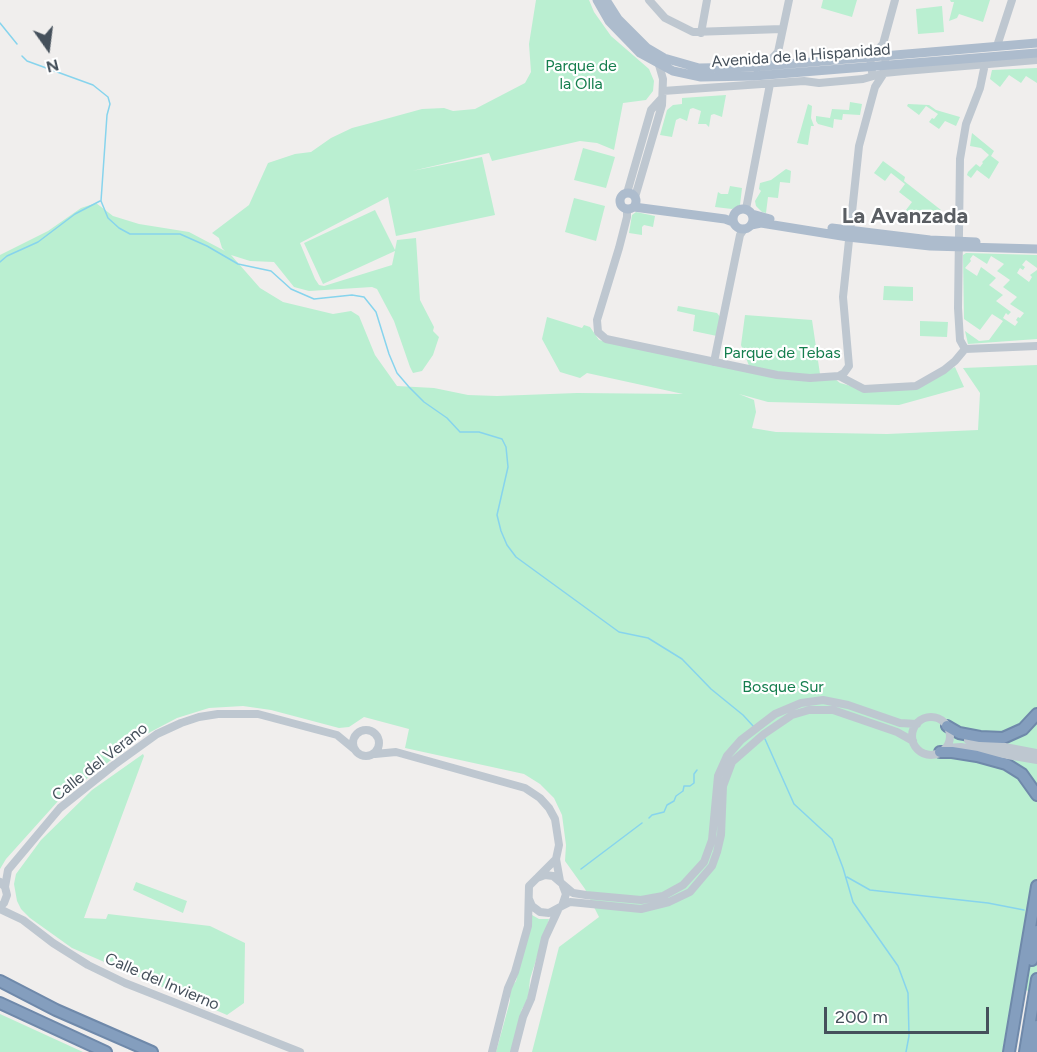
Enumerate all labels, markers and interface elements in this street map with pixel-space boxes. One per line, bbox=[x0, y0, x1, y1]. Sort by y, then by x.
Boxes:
north arrow bbox=[18, 18, 78, 78]
street label: Avenida de la Hispanidad bbox=[711, 40, 891, 72]
text: N bbox=[44, 55, 61, 77]
park label: Parque de la Olla bbox=[545, 56, 617, 94]
district label: La Avanzada bbox=[842, 204, 968, 230]
park label: Parque de Tebas bbox=[723, 343, 841, 363]
park label: Bosque Sur bbox=[742, 677, 824, 697]
street label: Calle del Verano bbox=[48, 719, 152, 805]
street label: Calle del Invierno bbox=[102, 949, 222, 1015]
scale bar bbox=[827, 995, 992, 1033]
text: 200 m bbox=[835, 1006, 888, 1028]

